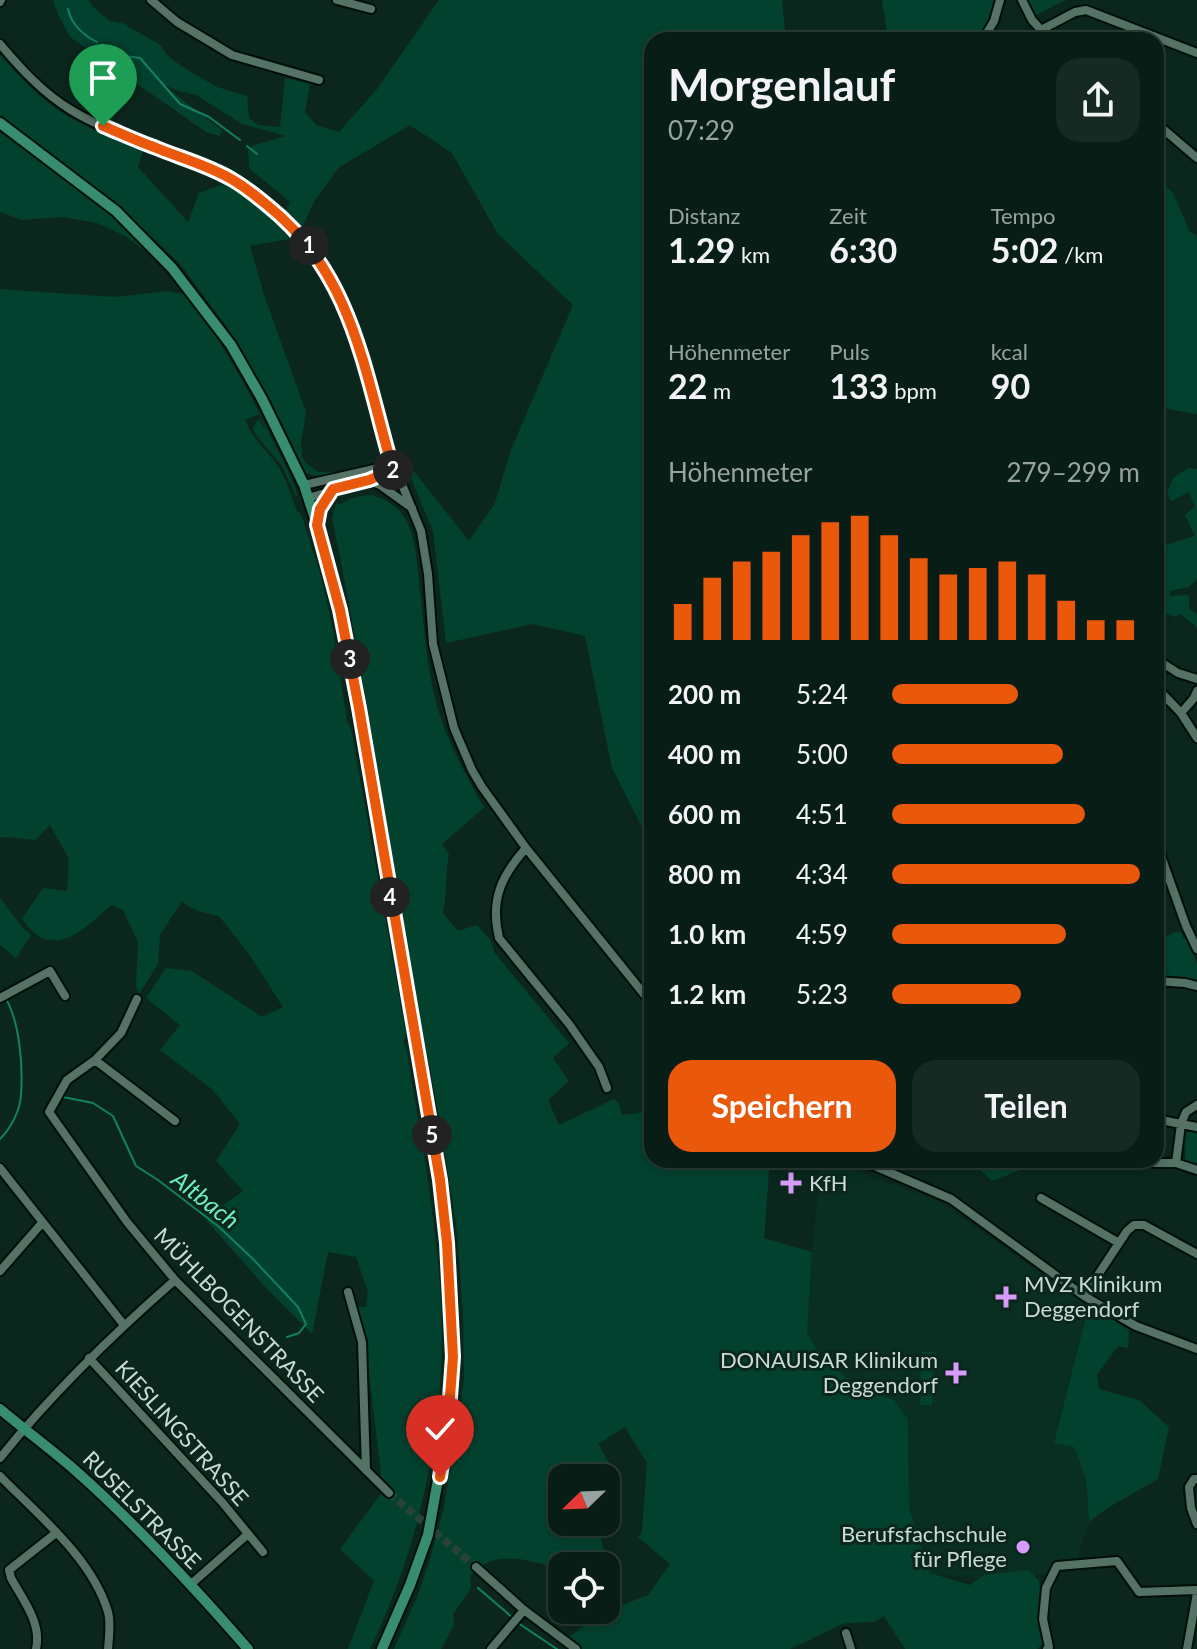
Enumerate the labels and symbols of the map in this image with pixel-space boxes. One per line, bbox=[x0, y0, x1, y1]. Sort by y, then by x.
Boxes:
pin bbox=[69, 44, 137, 126]
pin: 1 bbox=[289, 225, 329, 265]
pin: 2 bbox=[373, 450, 413, 490]
pin: 3 bbox=[330, 639, 370, 679]
pin: 4 bbox=[370, 877, 410, 917]
pin: 5 bbox=[412, 1115, 452, 1155]
water label: Altbach bbox=[166, 1163, 245, 1234]
place label: KfH bbox=[809, 1169, 848, 1196]
marker: KfH bbox=[780, 1172, 802, 1194]
street label: MÜHLBOGENSTRASSE bbox=[149, 1222, 330, 1408]
place label: MVZ Klinikum Deggendorf bbox=[1024, 1270, 1162, 1322]
marker: MVZ Klinikum Deggendorf bbox=[995, 1286, 1017, 1308]
place label: DONAUISAR Klinikum Deggendorf bbox=[720, 1346, 938, 1398]
street label: KIESLINGSTRASSE bbox=[110, 1355, 255, 1511]
marker: DONAUISAR Klinikum Deggendorf bbox=[945, 1362, 967, 1384]
pin bbox=[406, 1395, 474, 1477]
street label: RUSELSTRASSE bbox=[78, 1445, 207, 1574]
north arrow bbox=[548, 1464, 620, 1536]
place label: Berufsfachschule für Pflege bbox=[841, 1520, 1007, 1572]
marker: Berufsfachschule für Pflege bbox=[1014, 1538, 1032, 1556]

